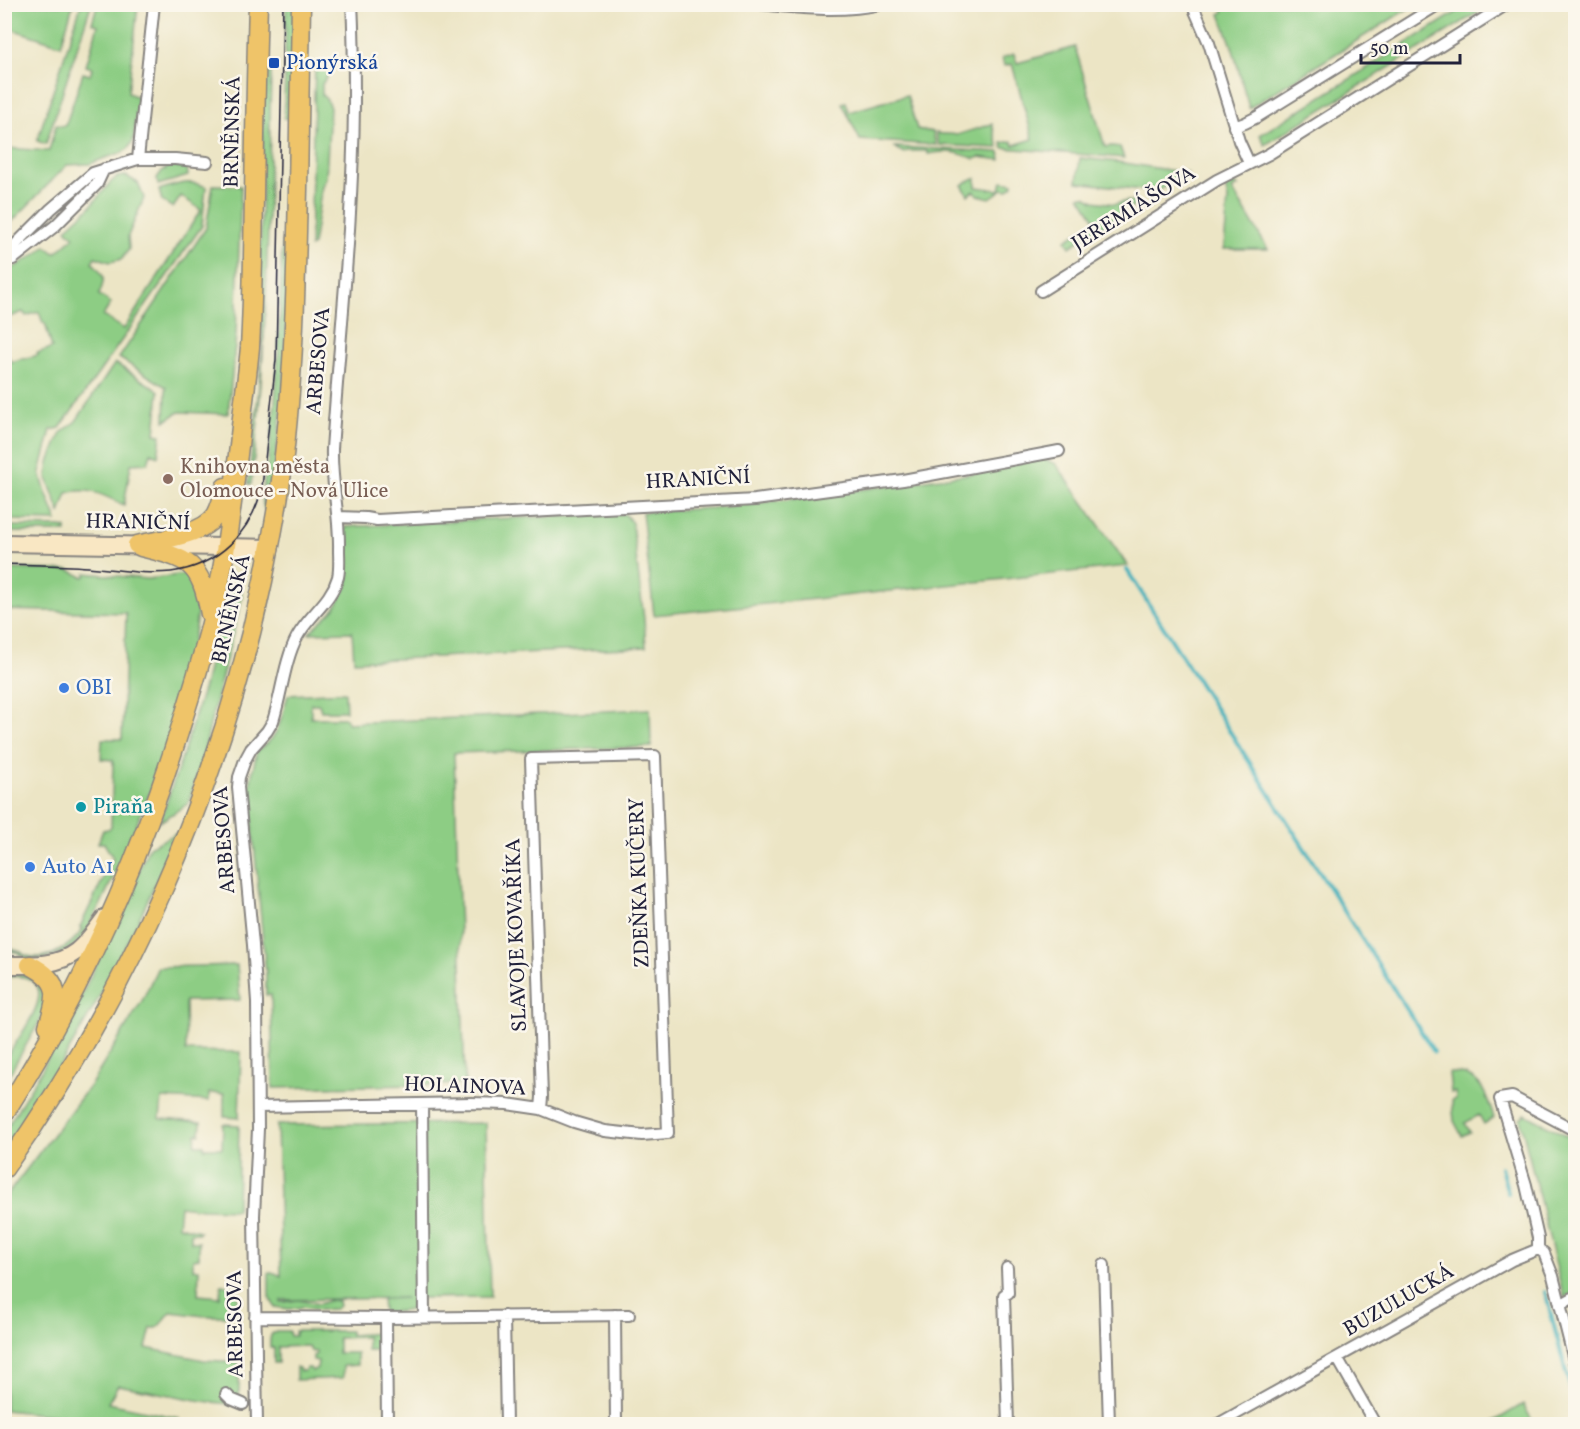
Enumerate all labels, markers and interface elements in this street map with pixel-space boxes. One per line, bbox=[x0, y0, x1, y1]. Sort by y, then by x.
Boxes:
scale bar bbox=[1361, 27, 1460, 65]
text: 50 m bbox=[1370, 37, 1409, 62]
place label: Pionýrská bbox=[286, 49, 378, 78]
marker: Pionýrská bbox=[267, 56, 281, 70]
street label: BRNĚNSKÁ bbox=[218, 76, 248, 188]
street label: JEREMIÁŠOVA bbox=[1066, 159, 1202, 259]
street label: ARBESOVA bbox=[300, 306, 338, 416]
place label: Knihovna města Olomouce - Nová Ulice bbox=[180, 453, 389, 506]
street label: HRANIČNÍ bbox=[645, 463, 751, 497]
marker: Knihovna města Olomouce - Nová Ulice bbox=[161, 472, 175, 486]
street label: HRANIČNÍ bbox=[85, 508, 191, 538]
street label: BRNĚNSKÁ bbox=[205, 551, 259, 667]
place label: OBI bbox=[76, 674, 112, 703]
marker: OBI bbox=[57, 681, 71, 695]
street label: ARBESOVA bbox=[207, 785, 243, 895]
place label: Piraňa bbox=[93, 793, 154, 822]
street label: ZDEŇKA KUČERY bbox=[623, 797, 657, 969]
marker: Piraňa bbox=[74, 800, 88, 814]
street label: SLAVOJE KOVAŘÍKA bbox=[499, 837, 535, 1032]
place label: Auto A1 bbox=[42, 853, 114, 882]
marker: Auto A1 bbox=[23, 860, 37, 874]
street label: HOLAINOVA bbox=[403, 1070, 527, 1104]
street label: BUZULUCKÁ bbox=[1338, 1257, 1460, 1344]
street label: ARBESOVA bbox=[221, 1270, 251, 1378]

